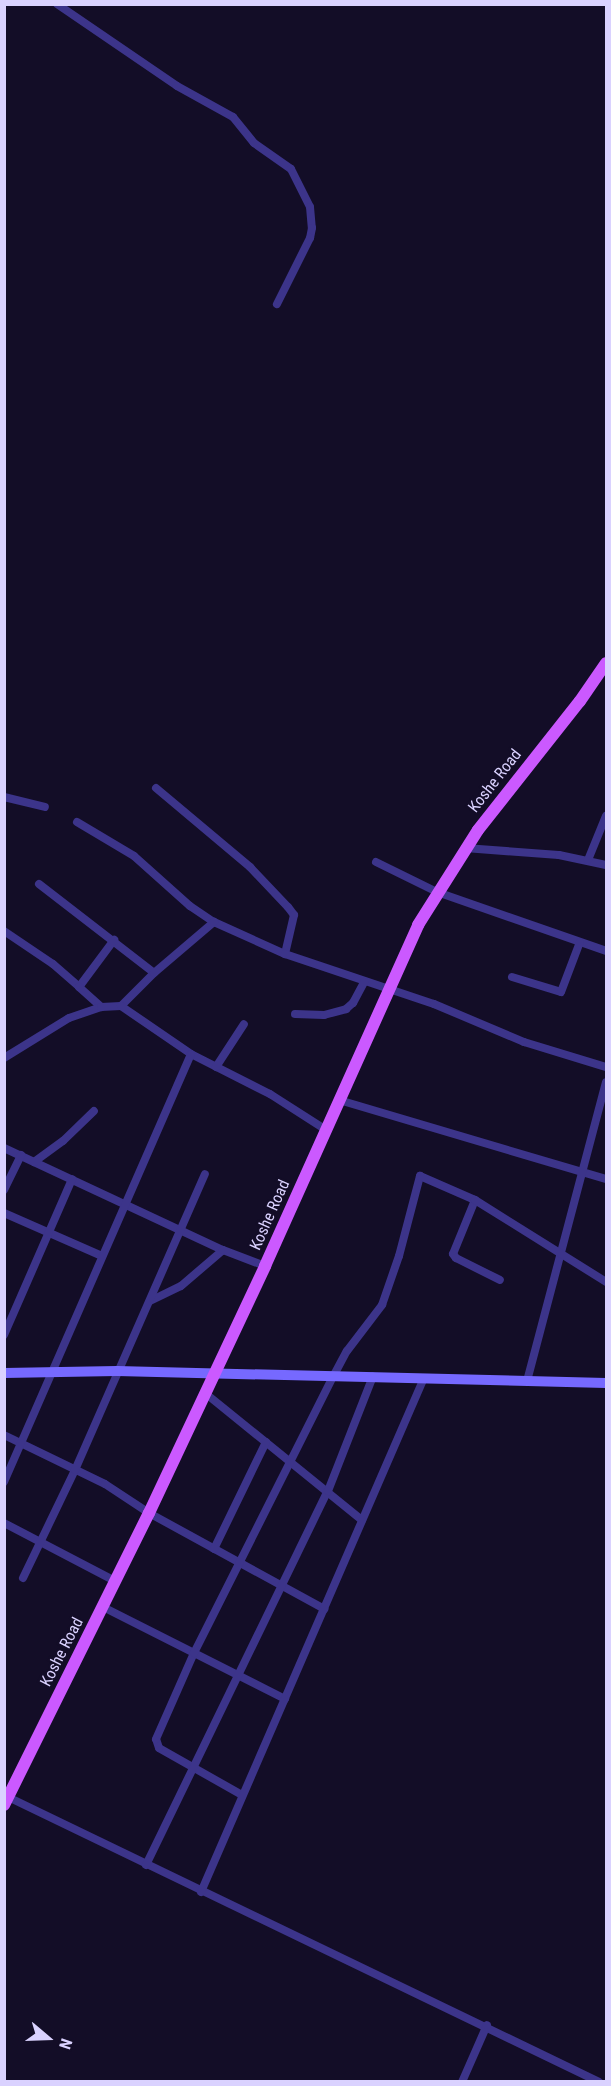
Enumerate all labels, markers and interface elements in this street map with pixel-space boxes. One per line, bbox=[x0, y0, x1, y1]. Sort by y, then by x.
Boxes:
street label: Koshe Road bbox=[464, 746, 526, 816]
street label: Koshe Road bbox=[246, 1177, 294, 1253]
street label: Koshe Road bbox=[36, 1614, 88, 1690]
north arrow bbox=[18, 2008, 78, 2068]
text: N bbox=[55, 2036, 76, 2052]

